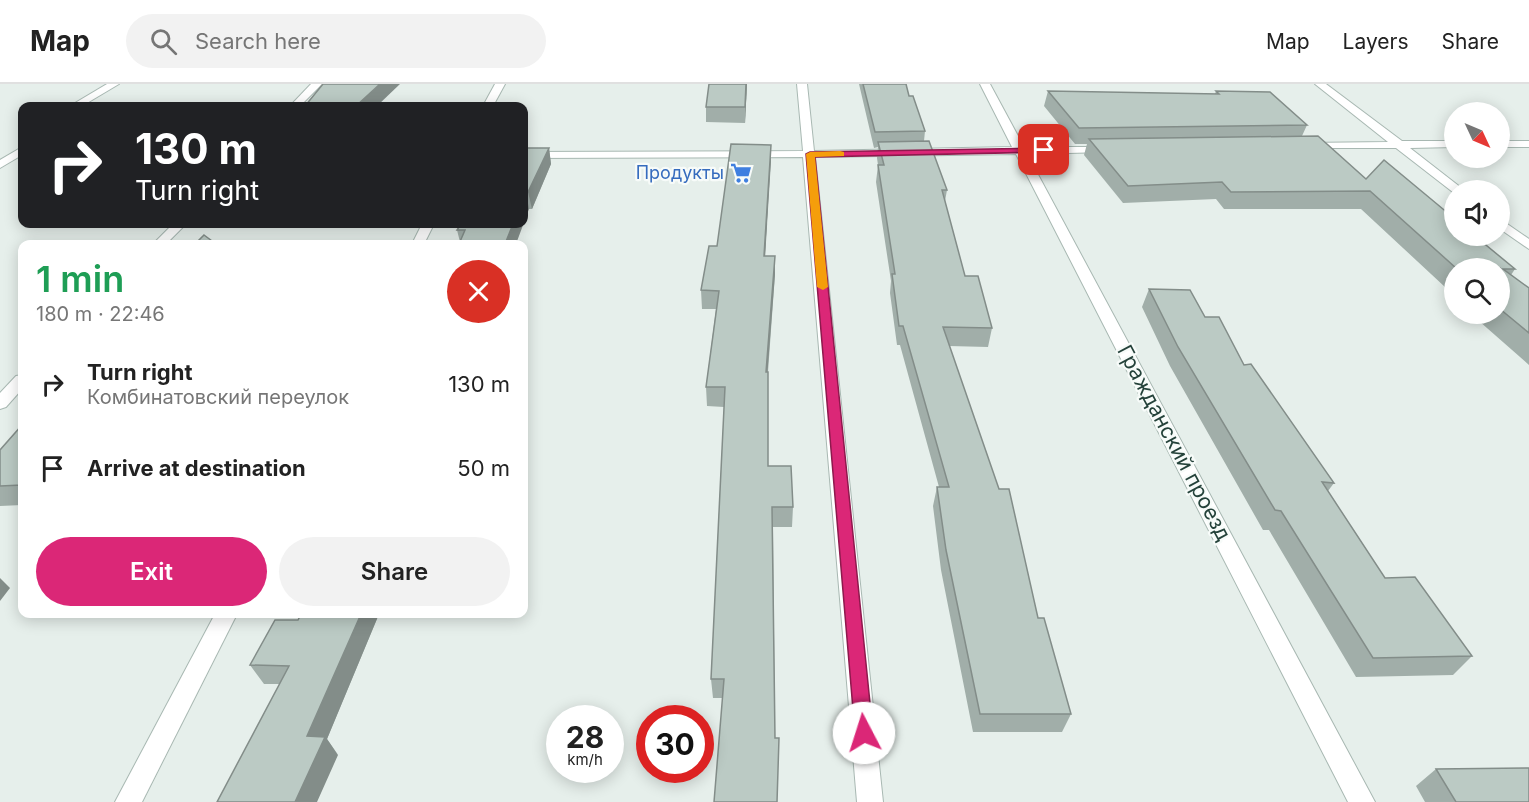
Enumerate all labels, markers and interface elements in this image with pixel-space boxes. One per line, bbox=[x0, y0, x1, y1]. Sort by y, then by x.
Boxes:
search box bbox=[126, 14, 546, 68]
text: Map bbox=[30, 24, 90, 58]
icon: search bbox=[147, 25, 180, 58]
text: Search here bbox=[195, 28, 321, 54]
text: Map bbox=[1266, 29, 1310, 54]
text: Layers bbox=[1343, 29, 1409, 54]
text: Share bbox=[1442, 29, 1499, 54]
north arrow bbox=[1444, 102, 1510, 168]
map controls bbox=[1444, 102, 1510, 324]
text: 130 m bbox=[135, 123, 257, 174]
pin bbox=[1018, 124, 1069, 175]
icon: right bbox=[36, 126, 114, 204]
icon: arrive bbox=[1027, 133, 1060, 166]
supermarket icon: Продукты bbox=[729, 161, 753, 185]
place label: Продукты bbox=[636, 162, 724, 183]
text: Turn right bbox=[135, 174, 259, 207]
button: sound bbox=[1444, 180, 1510, 246]
text: 1 min bbox=[36, 257, 124, 301]
button: search bbox=[1444, 258, 1510, 324]
button: close bbox=[447, 260, 510, 323]
text: 180 m · 22:46 bbox=[36, 302, 165, 326]
street label: Гражданский проезд bbox=[1112, 341, 1237, 545]
text: Turn right bbox=[87, 359, 193, 385]
icon: right bbox=[36, 368, 69, 401]
text: 130 m bbox=[448, 371, 510, 397]
text: Комбинатовский переулок bbox=[87, 385, 349, 409]
icon: arrive bbox=[36, 452, 69, 485]
text: Arrive at destination bbox=[87, 455, 306, 481]
text: 50 m bbox=[457, 455, 510, 481]
button: Exit bbox=[36, 537, 267, 606]
button: Share bbox=[279, 537, 510, 606]
position arrow bbox=[832, 701, 896, 765]
speed limit sign: 30 bbox=[636, 705, 714, 783]
text: 28 bbox=[566, 719, 604, 755]
text: km/h bbox=[567, 750, 603, 769]

